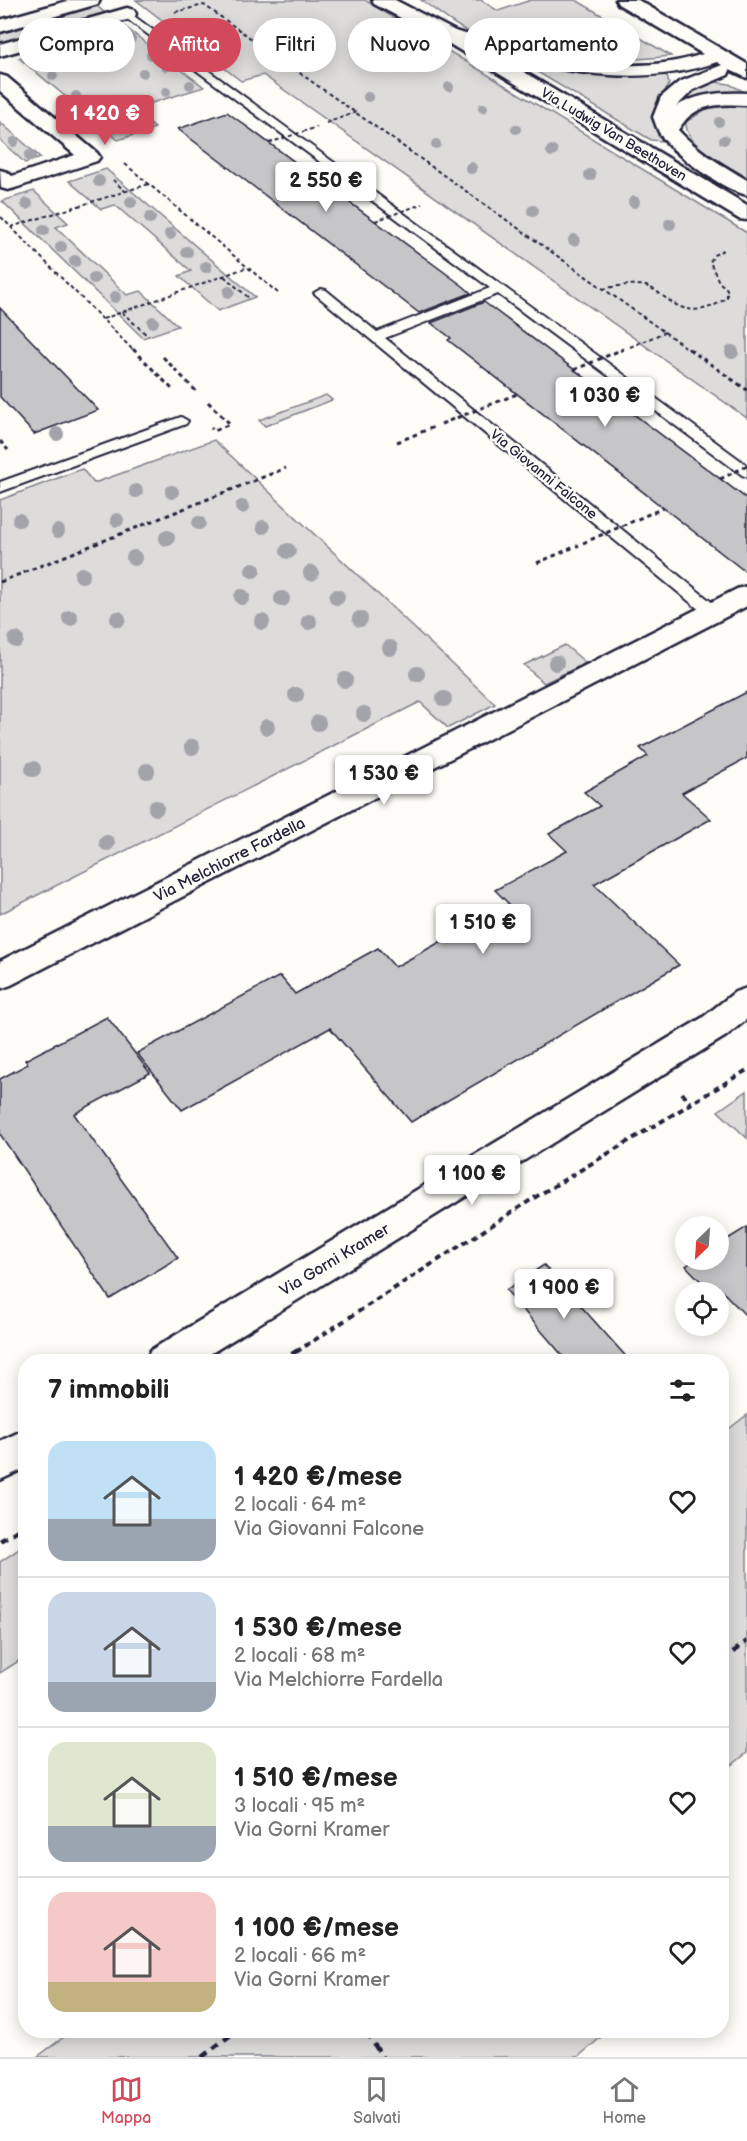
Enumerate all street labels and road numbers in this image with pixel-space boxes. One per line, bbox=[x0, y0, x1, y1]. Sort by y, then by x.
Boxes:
street label: Via Ludwig Van Beethoven bbox=[538, 84, 690, 185]
street label: Via Giovanni Falcone bbox=[487, 426, 601, 523]
street label: Via Melchiorre Fardella bbox=[151, 814, 309, 907]
street label: Via Gorni Kramer bbox=[277, 1220, 393, 1300]

